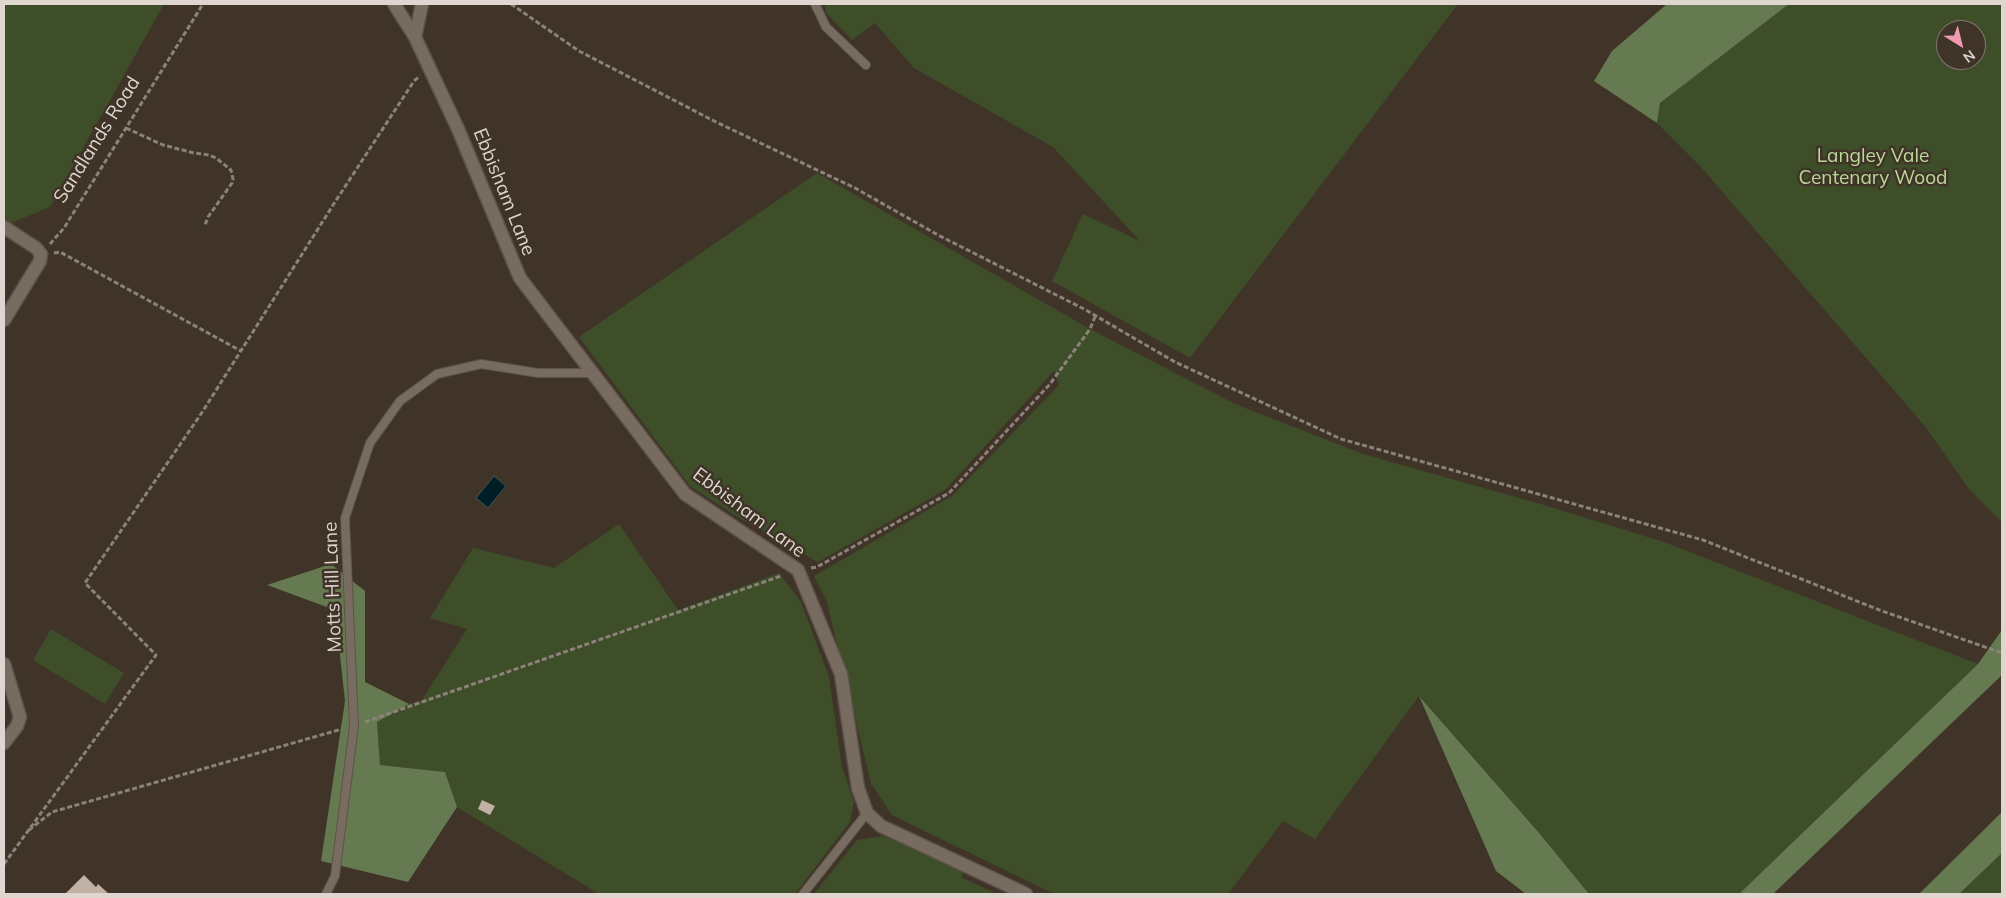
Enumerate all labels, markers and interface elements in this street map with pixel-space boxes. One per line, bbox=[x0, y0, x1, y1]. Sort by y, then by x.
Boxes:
north arrow bbox=[1936, 20, 1986, 70]
text: N bbox=[1960, 46, 1979, 67]
street label: Sandlands Road bbox=[49, 72, 145, 208]
street label: Ebbisham Lane bbox=[468, 125, 540, 259]
park label: Langley Vale Centenary Wood bbox=[1799, 145, 1947, 189]
street label: Ebbisham Lane bbox=[688, 463, 810, 563]
street label: Motts Hill Lane bbox=[319, 521, 347, 653]

